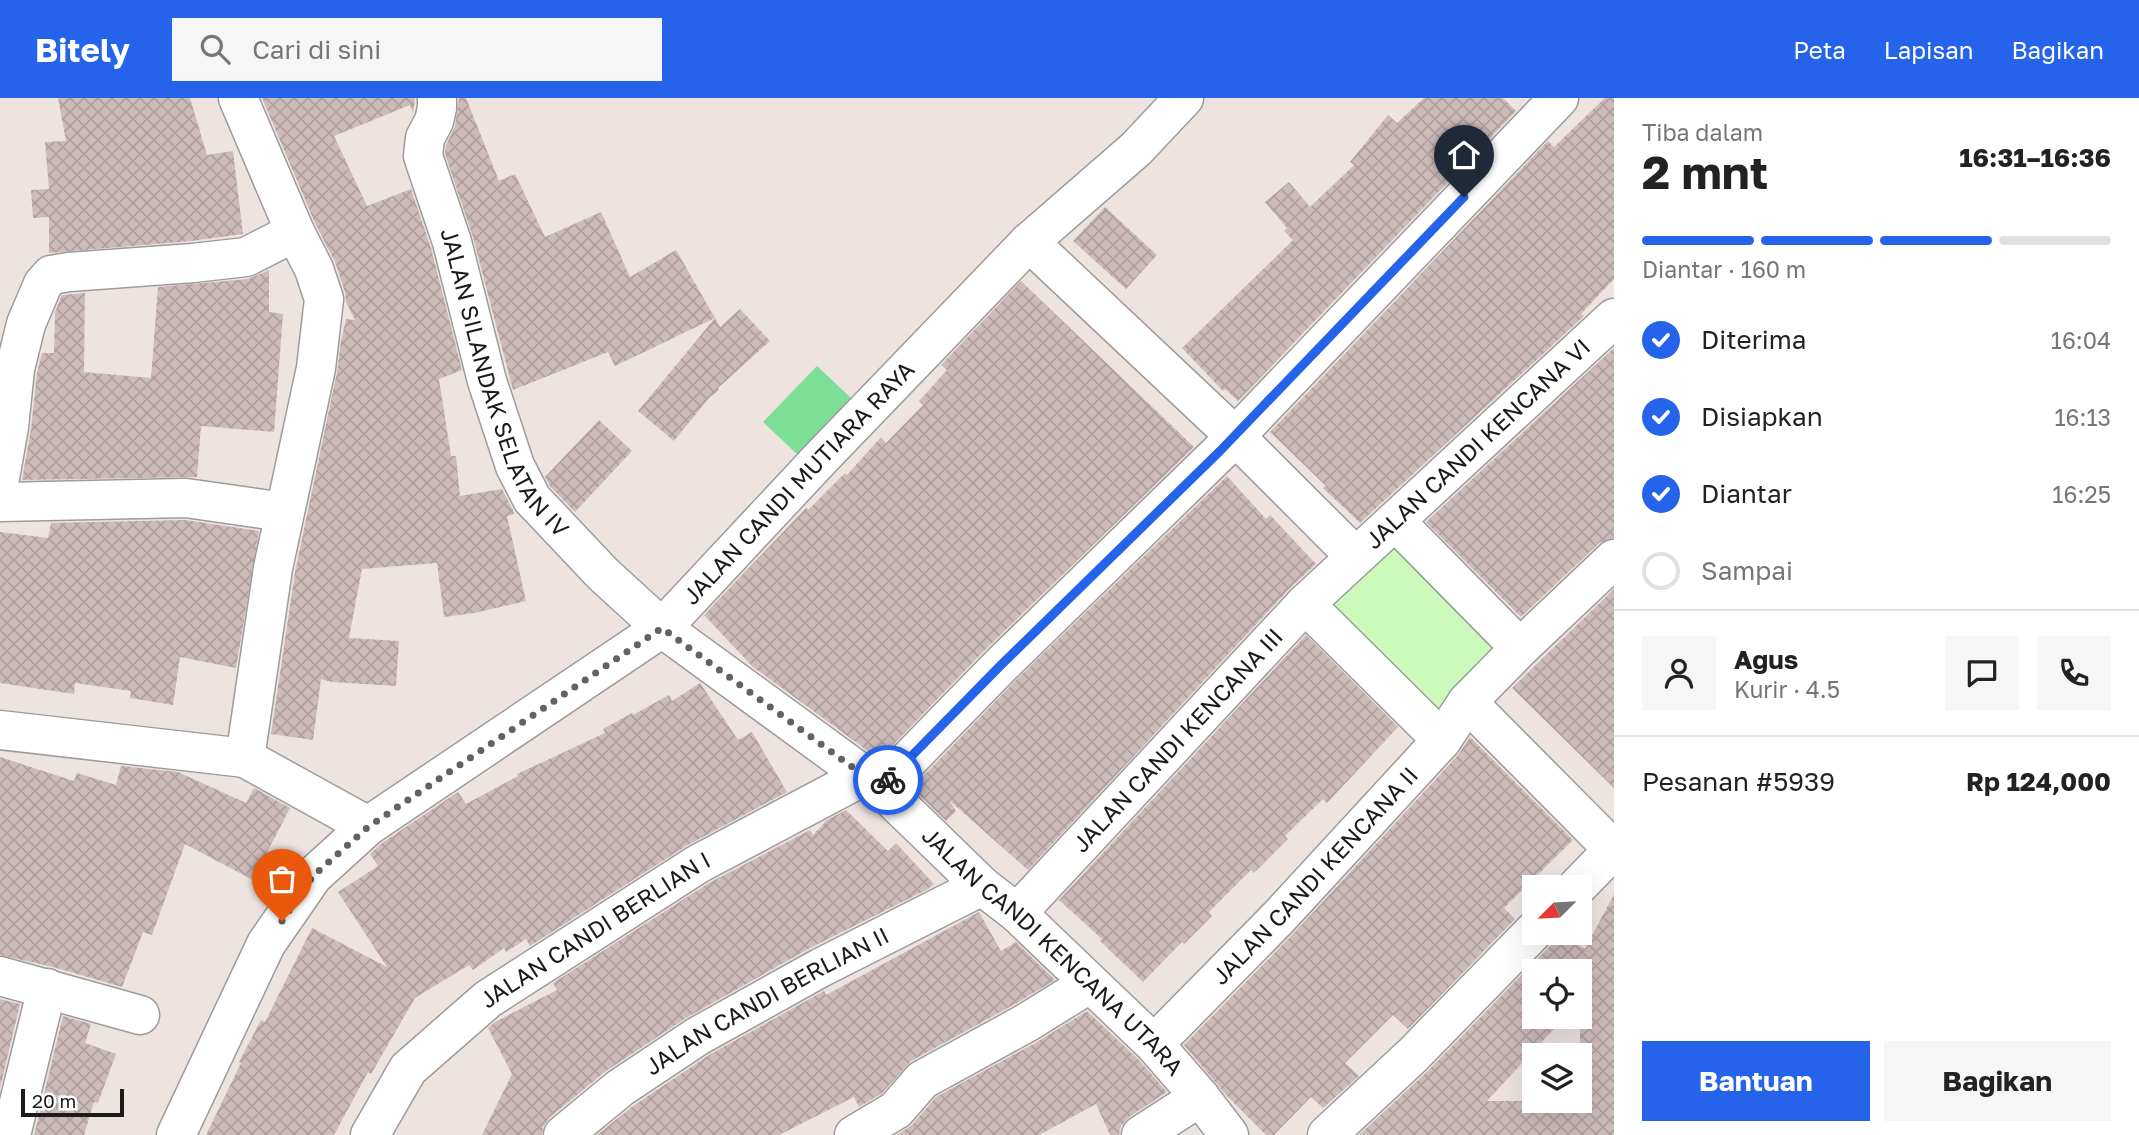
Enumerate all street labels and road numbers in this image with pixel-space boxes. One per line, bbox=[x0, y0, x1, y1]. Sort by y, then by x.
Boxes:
street label: JALAN SILANDAK SELATAN IV bbox=[435, 224, 575, 542]
street label: JALAN CANDI KENCANA VI bbox=[1359, 332, 1596, 554]
street label: JALAN CANDI MUTIARA RAYA bbox=[677, 355, 920, 610]
street label: JALAN CANDI KENCANA III bbox=[1066, 622, 1288, 857]
street label: JALAN CANDI KENCANA II bbox=[1206, 761, 1423, 990]
street label: JALAN CANDI KENCANA UTARA bbox=[917, 821, 1190, 1081]
street label: JALAN CANDI BERLIAN I bbox=[473, 845, 715, 1013]
street label: JALAN CANDI BERLIAN II bbox=[639, 920, 893, 1080]

